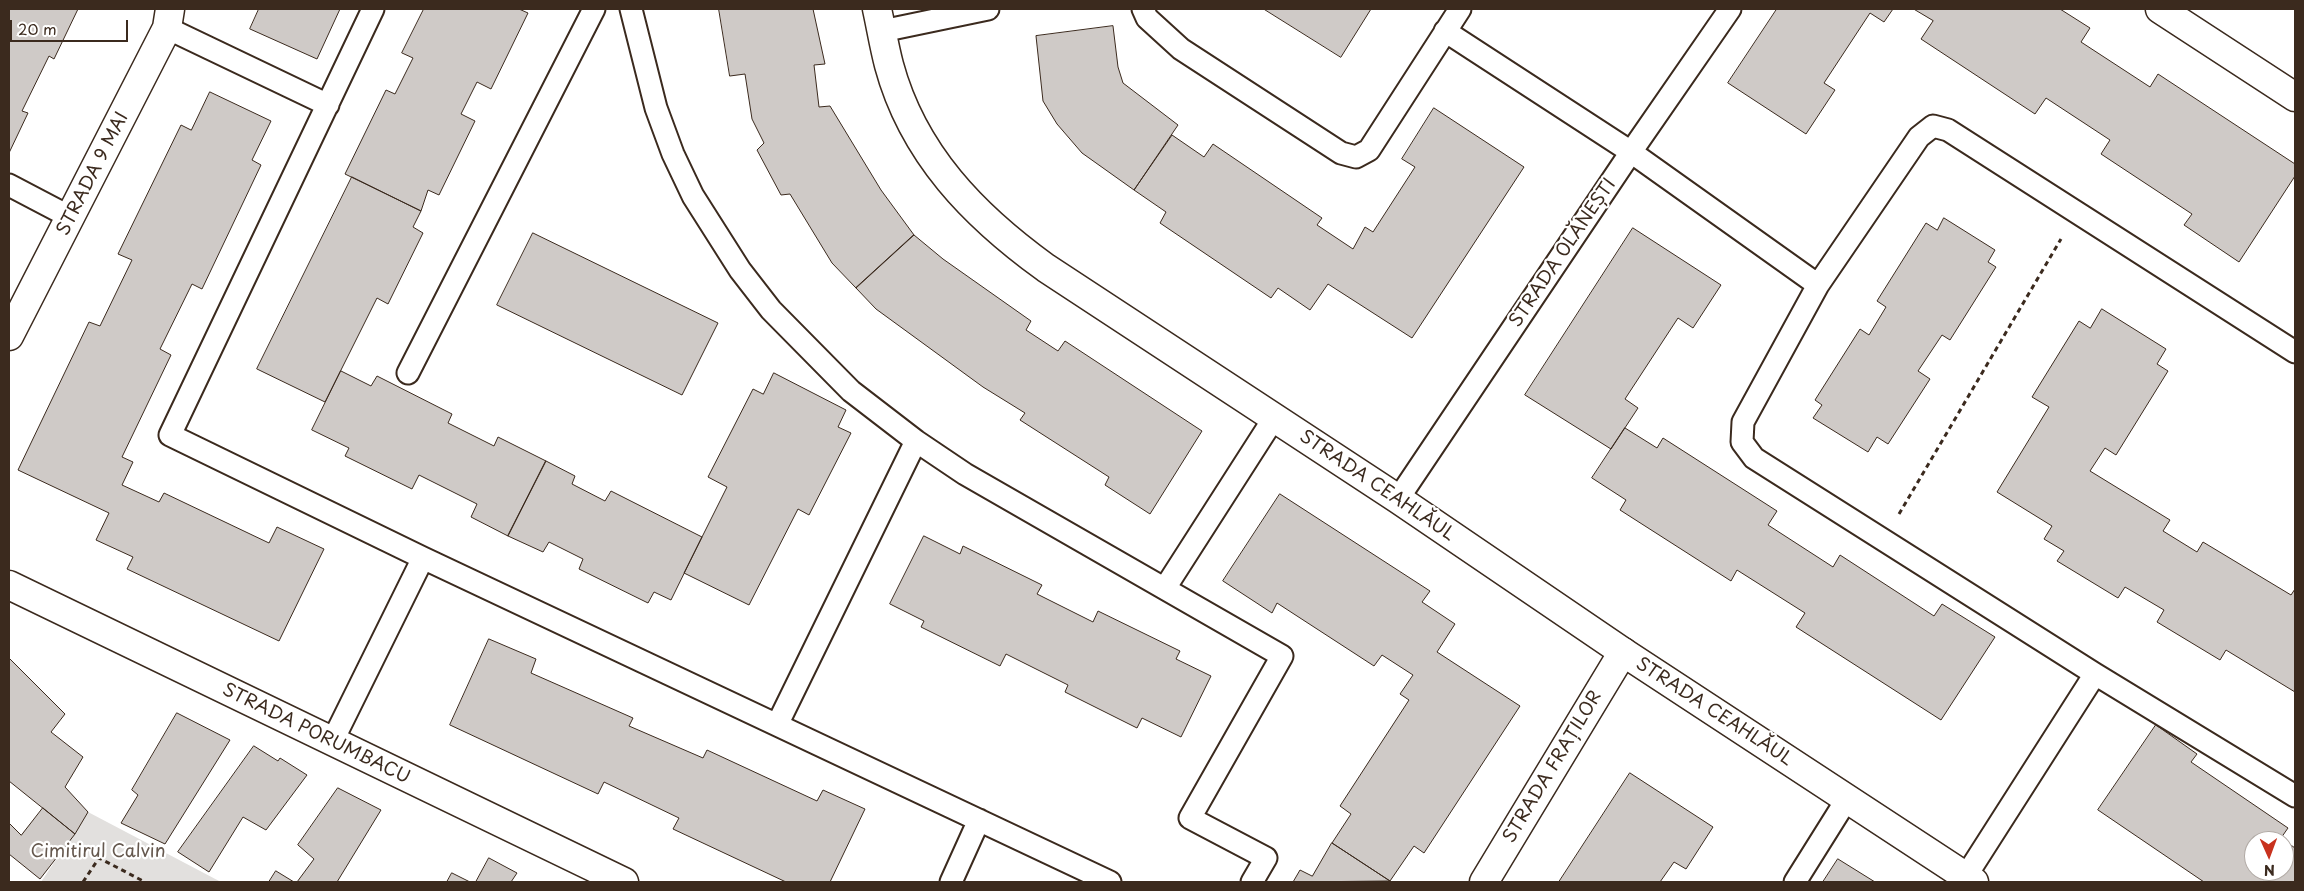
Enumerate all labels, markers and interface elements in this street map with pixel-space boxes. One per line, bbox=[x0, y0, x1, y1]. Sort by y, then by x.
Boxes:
scale bar bbox=[12, 10, 130, 42]
text: 20 m bbox=[18, 17, 57, 40]
street label: STRADA 9 MAI bbox=[53, 109, 133, 239]
street label: STRADA OLĂNEȘTI bbox=[1505, 174, 1621, 332]
street label: STRADA CEAHLĂUL bbox=[1295, 426, 1459, 546]
street label: STRADA CEAHLĂUL bbox=[1632, 653, 1796, 771]
street label: STRADA PORUMBACU bbox=[219, 679, 413, 789]
street label: STRADA FRAȚILOR bbox=[1499, 687, 1607, 847]
north arrow bbox=[2244, 831, 2294, 881]
park label: Cimitirul Calvin bbox=[30, 841, 166, 863]
text: N bbox=[2264, 860, 2275, 881]

